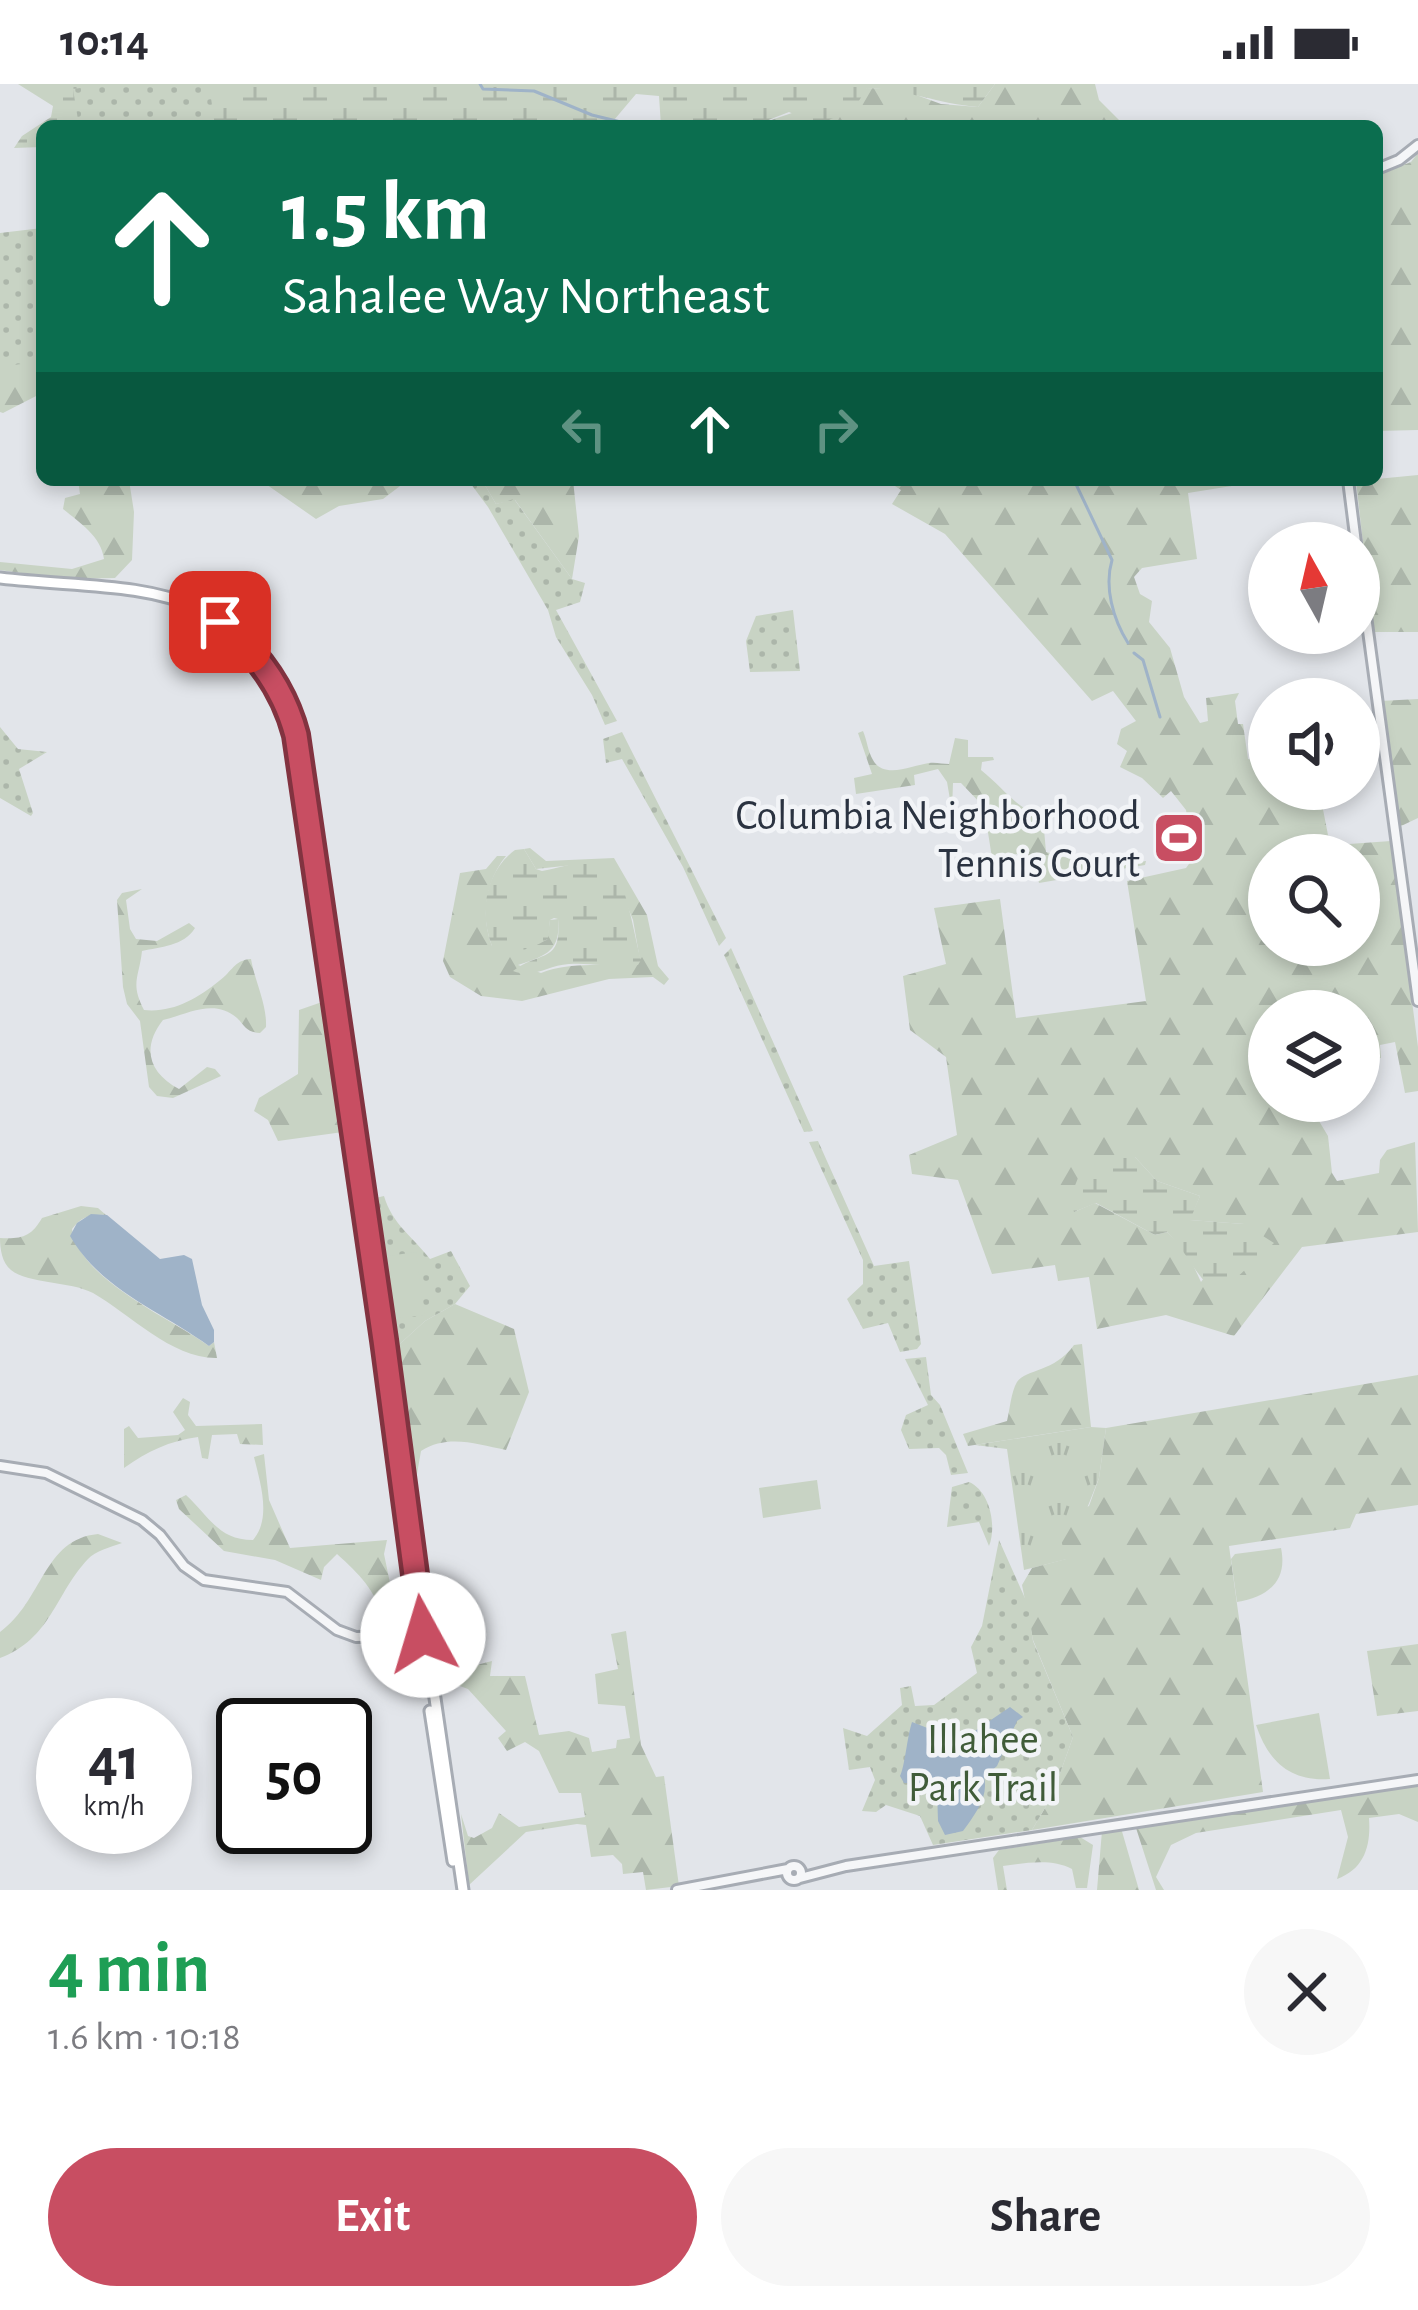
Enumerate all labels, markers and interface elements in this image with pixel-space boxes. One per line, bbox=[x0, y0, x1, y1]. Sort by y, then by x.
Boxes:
text: 10:14 bbox=[60, 19, 149, 64]
icon: ahead bbox=[84, 168, 240, 324]
text: 1.5 km bbox=[282, 172, 490, 256]
text: Sahalee Way Northeast bbox=[282, 270, 770, 324]
icon: left bbox=[551, 396, 617, 462]
icon: ahead bbox=[677, 396, 743, 462]
icon: right bbox=[803, 396, 869, 462]
north arrow bbox=[1248, 522, 1380, 654]
map controls bbox=[1248, 522, 1380, 1122]
pin bbox=[169, 571, 271, 673]
icon: arrive bbox=[187, 589, 253, 655]
button: sound bbox=[1248, 678, 1380, 810]
place label: Columbia Neighborhood Tennis Court bbox=[735, 795, 1140, 885]
sports icon: Columbia Neighborhood Tennis Court bbox=[1151, 810, 1207, 866]
button: search bbox=[1248, 834, 1380, 966]
button: layers bbox=[1248, 990, 1380, 1122]
position arrow bbox=[360, 1572, 486, 1698]
speed limit sign: 50 bbox=[216, 1698, 372, 1854]
park label: Illahee Park Trail bbox=[908, 1719, 1058, 1809]
text: 41 bbox=[88, 1731, 140, 1791]
text: km/h bbox=[83, 1791, 145, 1821]
button: close bbox=[1244, 1929, 1370, 2055]
text: 4 min bbox=[48, 1933, 210, 2005]
text: 1.6 km · 10:18 bbox=[48, 2018, 241, 2057]
button: Exit bbox=[48, 2148, 697, 2286]
button: Share bbox=[721, 2148, 1370, 2286]

